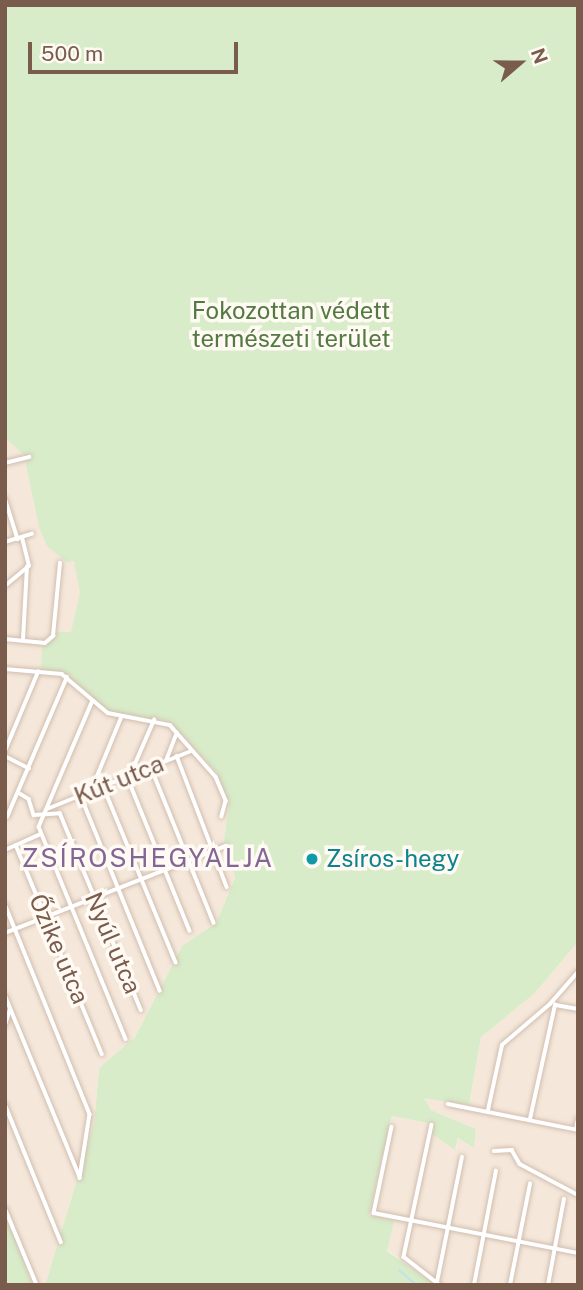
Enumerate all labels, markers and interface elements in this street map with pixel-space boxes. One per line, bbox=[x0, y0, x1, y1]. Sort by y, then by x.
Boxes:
scale bar bbox=[32, 28, 242, 72]
north arrow bbox=[485, 28, 555, 98]
text: 500 m bbox=[41, 41, 103, 66]
text: N bbox=[527, 45, 553, 67]
park label: Fokozottan védett természeti terület bbox=[191, 297, 391, 353]
street label: Kút utca bbox=[70, 749, 168, 811]
district label: ZSÍROSHEGYALJA bbox=[24, 842, 272, 874]
place label: Zsíros-hegy bbox=[326, 845, 459, 873]
marker: Zsíros-hegy bbox=[304, 851, 320, 867]
street label: Nyúl utca bbox=[79, 888, 147, 998]
street label: Őzike utca bbox=[23, 890, 95, 1008]

